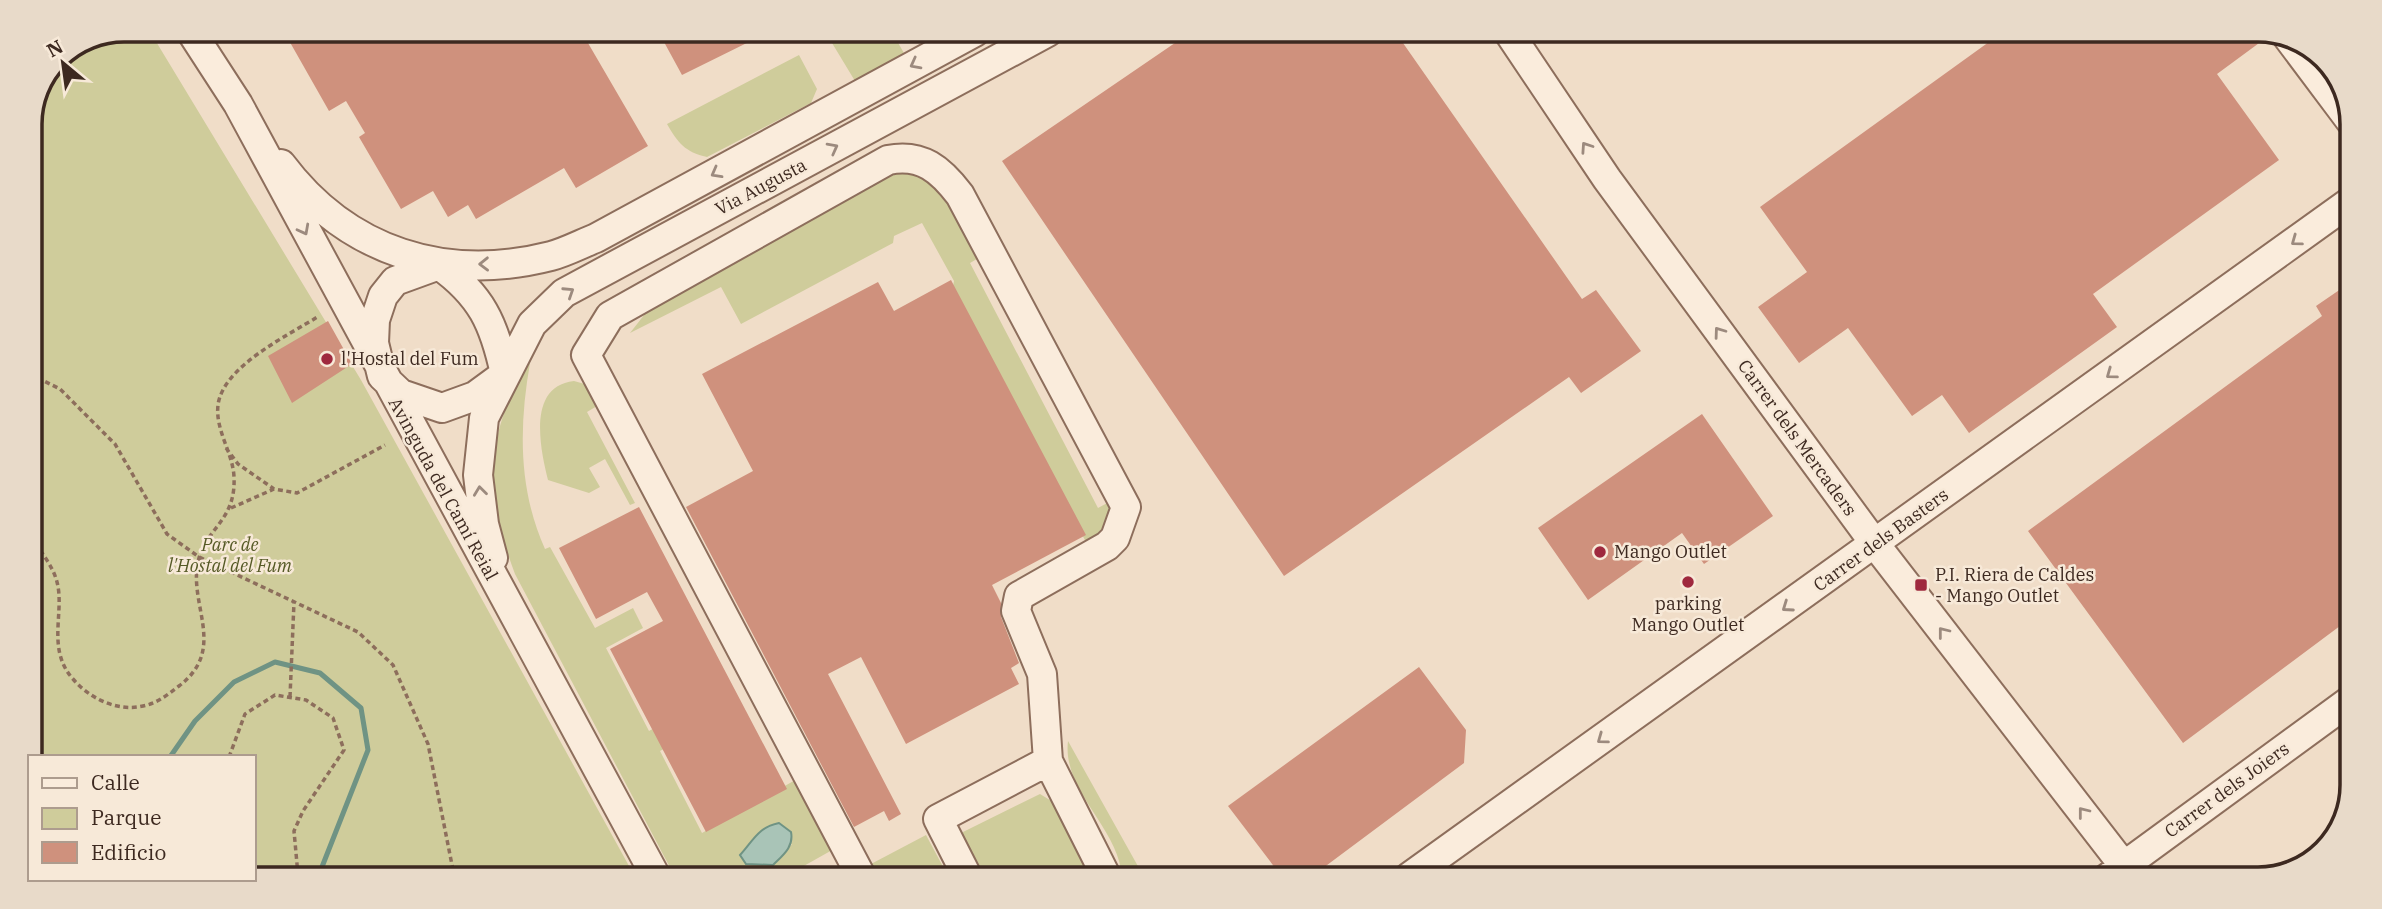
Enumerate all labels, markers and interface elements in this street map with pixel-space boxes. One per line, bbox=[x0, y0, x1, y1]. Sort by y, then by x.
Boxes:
north arrow bbox=[28, 28, 98, 98]
text: N bbox=[42, 34, 67, 62]
one-way arrow bbox=[910, 56, 923, 69]
one-way arrow bbox=[1581, 142, 1594, 155]
one-way arrow bbox=[826, 143, 838, 156]
street label: Via Augusta bbox=[711, 153, 811, 220]
one-way arrow bbox=[710, 165, 723, 178]
one-way arrow bbox=[296, 222, 309, 235]
one-way arrow bbox=[2291, 233, 2304, 245]
one-way arrow bbox=[478, 256, 489, 272]
one-way arrow bbox=[561, 287, 574, 300]
one-way arrow bbox=[1715, 327, 1728, 340]
place label: l'Hostal del Fum bbox=[341, 347, 479, 370]
marker: l'Hostal del Fum bbox=[319, 351, 335, 367]
street label: Carrer dels Mercaders bbox=[1733, 355, 1862, 520]
one-way arrow bbox=[2106, 366, 2119, 378]
street label: Avinguda del Camí Reial bbox=[384, 393, 503, 584]
street label: Carrer dels Basters bbox=[1809, 483, 1953, 596]
one-way arrow bbox=[472, 485, 487, 496]
park label: Parc de l'Hostal del Fum bbox=[168, 533, 292, 577]
place label: Mango Outlet bbox=[1614, 540, 1727, 563]
marker: Mango Outlet bbox=[1592, 544, 1608, 560]
place label: P.I. Riera de Caldes - Mango Outlet bbox=[1935, 563, 2094, 607]
marker: parking Mango Outlet bbox=[1680, 574, 1696, 590]
marker: P.I. Riera de Caldes - Mango Outlet bbox=[1913, 577, 1929, 593]
place label: parking Mango Outlet bbox=[1632, 592, 1744, 636]
one-way arrow bbox=[1782, 598, 1795, 611]
one-way arrow bbox=[1939, 627, 1952, 640]
one-way arrow bbox=[1597, 731, 1610, 743]
street label: Carrer dels Joiers bbox=[2160, 737, 2293, 842]
legend bbox=[28, 755, 256, 881]
text: Calle bbox=[91, 768, 140, 796]
text: Parque bbox=[91, 803, 161, 831]
one-way arrow bbox=[2078, 807, 2091, 819]
text: Edificio bbox=[91, 838, 166, 866]

